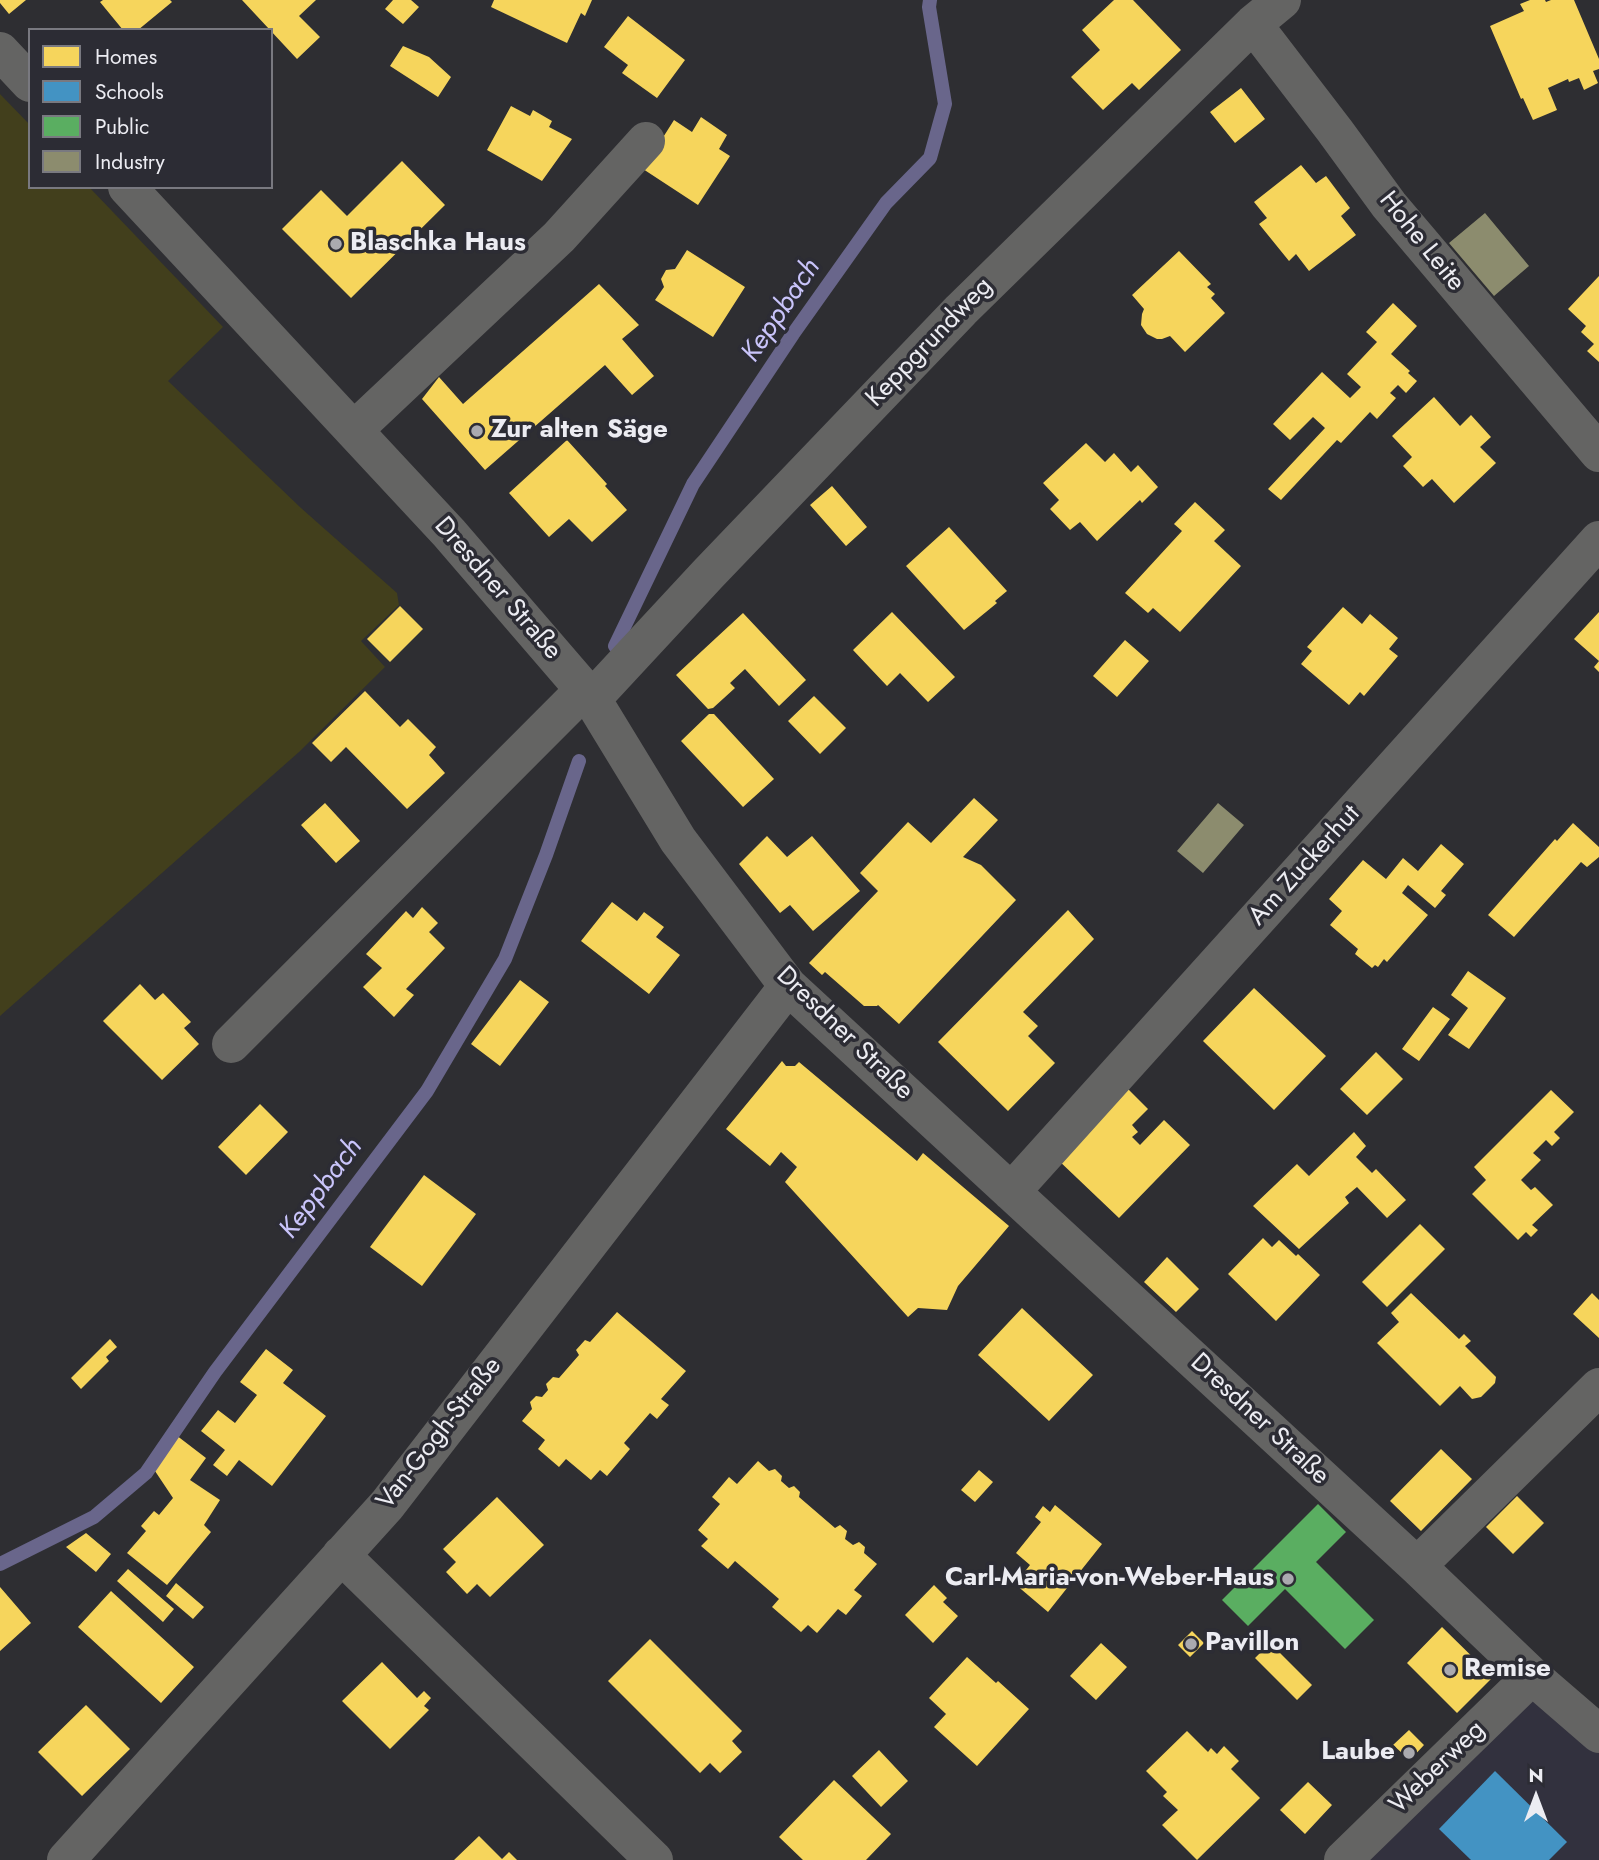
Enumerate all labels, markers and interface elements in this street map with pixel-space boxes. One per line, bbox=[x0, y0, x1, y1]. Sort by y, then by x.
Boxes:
legend bbox=[28, 28, 273, 189]
text: Homes bbox=[95, 42, 157, 72]
text: Schools bbox=[95, 77, 164, 107]
text: Public bbox=[95, 112, 149, 142]
text: Industry bbox=[95, 147, 165, 177]
street label: Hohe Leite bbox=[1371, 186, 1471, 298]
place label: Blaschka Haus bbox=[350, 228, 526, 260]
marker: Blaschka Haus bbox=[328, 236, 344, 252]
water label: Keppbach bbox=[735, 253, 829, 369]
street label: Keppgrundweg bbox=[860, 272, 1000, 414]
place label: Zur alten Säge bbox=[491, 415, 668, 447]
marker: Zur alten Säge bbox=[469, 423, 485, 439]
street label: Dresdner Straße bbox=[427, 511, 567, 667]
street label: Am Zuckerhut bbox=[1243, 799, 1367, 933]
street label: Dresdner Straße bbox=[769, 961, 919, 1107]
water label: Keppbach bbox=[273, 1132, 371, 1246]
street label: Dresdner Straße bbox=[1183, 1348, 1335, 1492]
street label: Van-Gogh-Straße bbox=[371, 1352, 509, 1516]
place label: Carl-Maria-von-Weber-Haus bbox=[945, 1563, 1274, 1595]
marker: Carl-Maria-von-Weber-Haus bbox=[1280, 1571, 1296, 1587]
place label: Pavillon bbox=[1205, 1628, 1300, 1660]
marker: Pavillon bbox=[1183, 1636, 1199, 1652]
place label: Remise bbox=[1464, 1654, 1551, 1686]
marker: Remise bbox=[1442, 1662, 1458, 1678]
street label: Weberweg bbox=[1384, 1715, 1492, 1821]
place label: Laube bbox=[1321, 1737, 1395, 1769]
marker: Laube bbox=[1401, 1745, 1417, 1761]
north arrow bbox=[1501, 1762, 1571, 1832]
text: N bbox=[1528, 1762, 1544, 1789]

